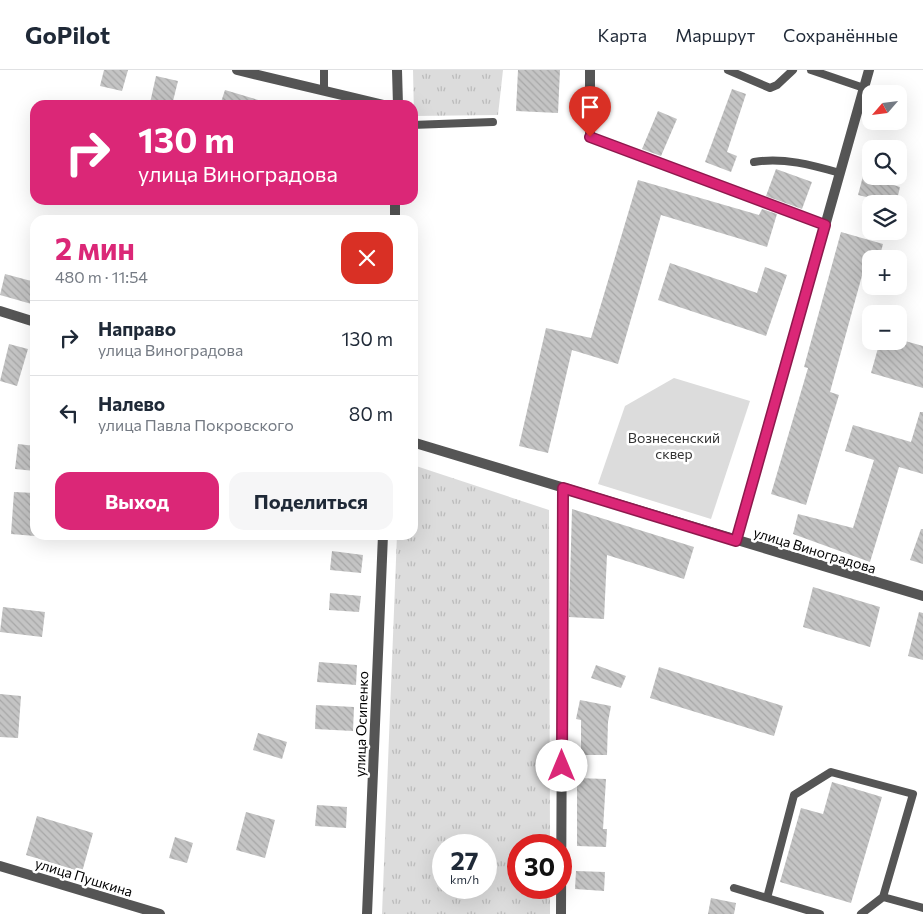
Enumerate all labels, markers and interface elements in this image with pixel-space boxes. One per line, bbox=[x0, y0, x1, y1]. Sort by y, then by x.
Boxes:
text: GoPilot bbox=[25, 20, 110, 49]
text: Карта bbox=[598, 24, 647, 46]
text: Маршрут bbox=[675, 24, 755, 46]
text: Сохранённые bbox=[783, 24, 898, 46]
north arrow bbox=[862, 85, 908, 130]
map controls bbox=[862, 85, 907, 350]
pin bbox=[569, 86, 611, 137]
icon: arrive bbox=[576, 93, 604, 121]
text: 130 m bbox=[138, 117, 235, 160]
icon: right bbox=[55, 120, 120, 185]
button: search bbox=[862, 140, 907, 185]
text: улица Виноградова bbox=[138, 160, 338, 187]
button: layers bbox=[862, 195, 907, 240]
text: 2 мин bbox=[55, 229, 135, 266]
button: close bbox=[341, 232, 393, 284]
button: + bbox=[862, 250, 907, 295]
text: 480 m · 11:54 bbox=[55, 267, 148, 286]
button: − bbox=[862, 305, 907, 350]
text: Направо bbox=[98, 317, 176, 340]
icon: right bbox=[55, 324, 83, 352]
text: 130 m bbox=[341, 327, 393, 350]
text: улица Виноградова bbox=[98, 340, 243, 359]
text: Налево bbox=[98, 392, 165, 415]
icon: left bbox=[55, 399, 83, 427]
text: 80 m bbox=[349, 402, 393, 425]
text: улица Павла Покровского bbox=[98, 415, 294, 434]
park label: Вознесенский сквер bbox=[628, 429, 720, 462]
button: Выход bbox=[55, 472, 219, 530]
button: Поделиться bbox=[229, 472, 393, 530]
street label: улица Виноградова bbox=[752, 523, 878, 577]
street label: улица Осипенко bbox=[351, 671, 371, 777]
position arrow bbox=[535, 739, 587, 791]
speed limit sign: 30 bbox=[507, 834, 572, 899]
text: 27 bbox=[451, 845, 478, 875]
street label: улица Пушкина bbox=[33, 854, 135, 900]
text: km/h bbox=[450, 872, 479, 886]

